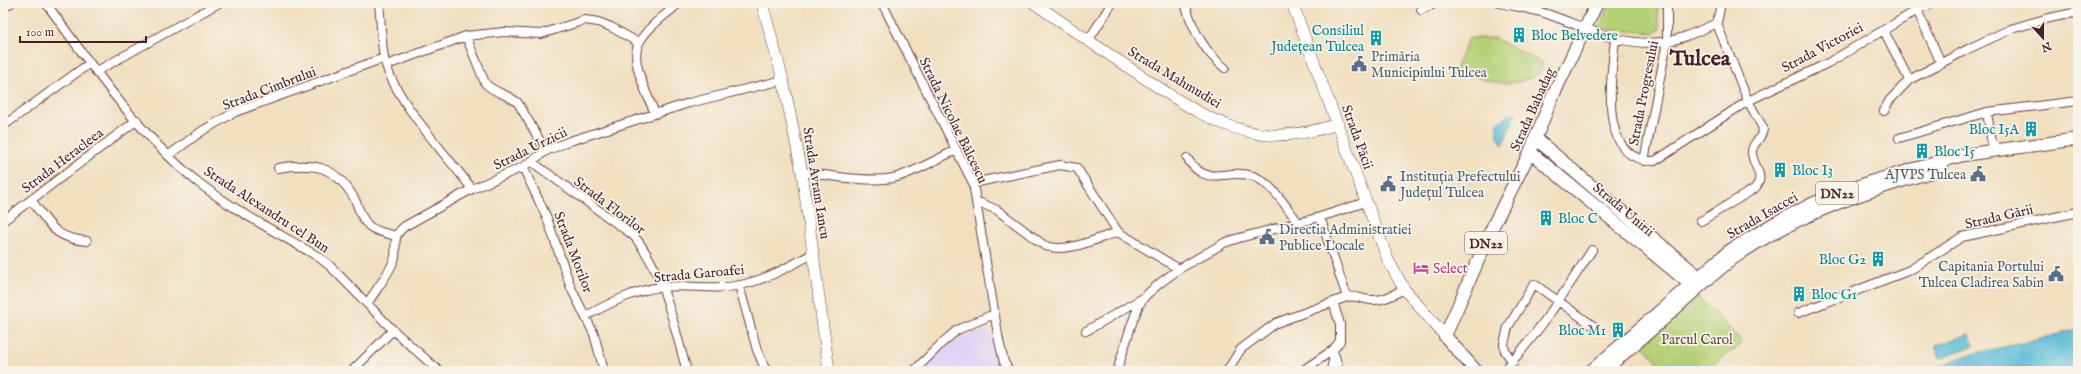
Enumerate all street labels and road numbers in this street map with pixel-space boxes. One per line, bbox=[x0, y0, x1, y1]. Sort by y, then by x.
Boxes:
street label: Strada Victoriei bbox=[1779, 19, 1867, 77]
street label: Strada Progresului bbox=[1625, 39, 1663, 147]
street label: Strada Mahmudiei bbox=[1125, 43, 1225, 113]
street label: Strada Nicolae Bălcescu bbox=[915, 54, 991, 186]
street label: Strada Cimbrului bbox=[220, 63, 319, 115]
street label: Strada Babadag bbox=[1506, 64, 1560, 154]
street label: Strada Păcii bbox=[1337, 103, 1377, 172]
street label: Strada Urzicii bbox=[491, 123, 571, 175]
street label: Strada Heracleea bbox=[18, 124, 108, 197]
street label: Strada Avram Iancu bbox=[798, 126, 834, 240]
street label: Strada Alexandru cel Bun bbox=[200, 163, 333, 257]
street label: Strada Florilor bbox=[570, 173, 649, 239]
street label: Strada Unirii bbox=[1589, 179, 1658, 241]
road number: DN22 bbox=[1816, 182, 1858, 204]
street label: Strada Isaccei bbox=[1724, 188, 1801, 243]
street label: Strada Gării bbox=[1963, 200, 2035, 234]
street label: Strada Morilor bbox=[549, 209, 597, 296]
road number: DN22 bbox=[1465, 232, 1507, 254]
street label: Strada Garoafei bbox=[653, 261, 745, 287]

